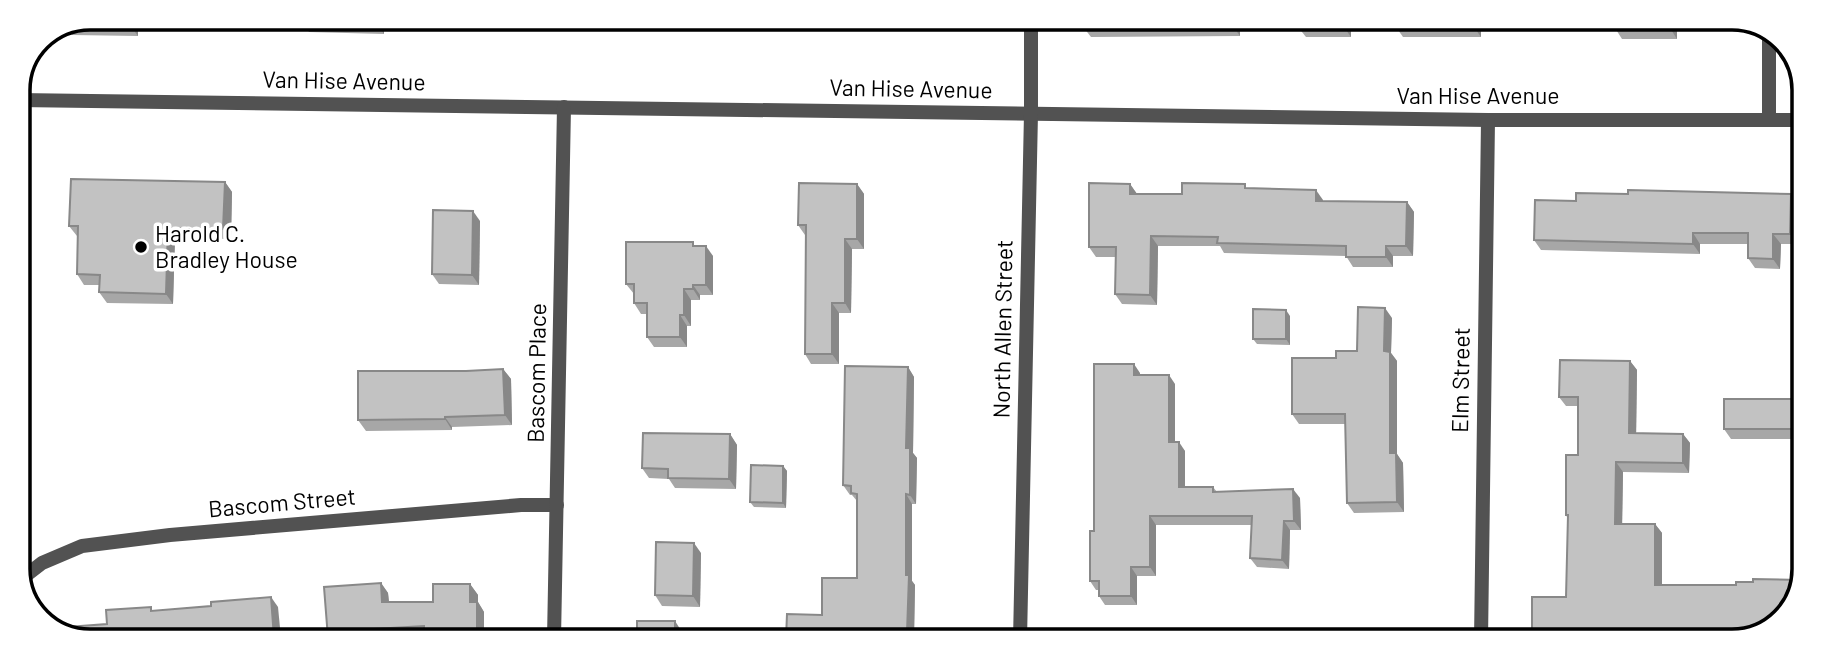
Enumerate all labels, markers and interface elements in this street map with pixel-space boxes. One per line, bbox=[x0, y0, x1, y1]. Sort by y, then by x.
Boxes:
street label: Van Hise Avenue bbox=[262, 65, 426, 95]
street label: Van Hise Avenue bbox=[829, 73, 993, 103]
street label: Van Hise Avenue bbox=[1396, 81, 1560, 109]
place label: Harold C. Bradley House bbox=[155, 219, 298, 273]
marker: Harold C. Bradley House bbox=[133, 239, 149, 255]
street label: North Allen Street bbox=[986, 239, 1018, 419]
street label: Bascom Place bbox=[521, 303, 551, 443]
street label: Elm Street bbox=[1445, 327, 1475, 433]
street label: Bascom Street bbox=[207, 482, 357, 522]

